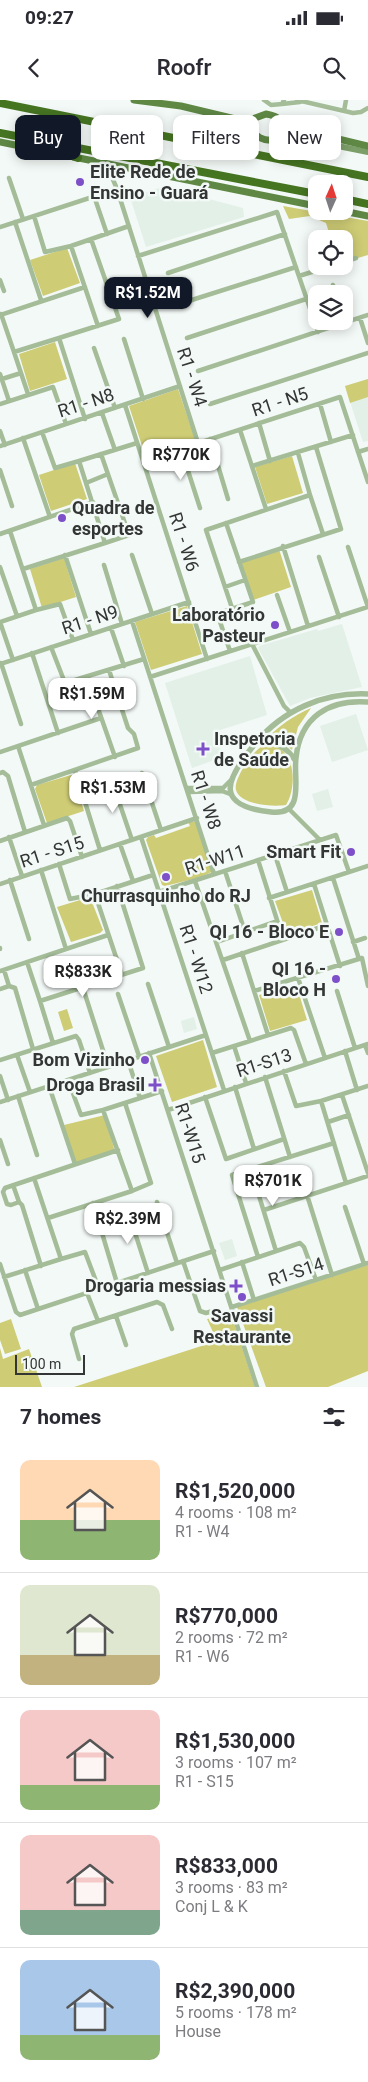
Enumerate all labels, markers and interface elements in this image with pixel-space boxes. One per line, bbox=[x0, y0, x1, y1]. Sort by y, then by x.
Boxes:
text: 09:27 bbox=[25, 6, 74, 29]
icon: back bbox=[20, 54, 48, 82]
icon: search bbox=[320, 54, 348, 82]
text: Roofr bbox=[157, 55, 211, 80]
chip: Buy bbox=[15, 115, 81, 160]
chip: Rent bbox=[91, 115, 163, 160]
chip: Filters bbox=[173, 115, 259, 160]
chip: New bbox=[269, 115, 341, 160]
place label: Elite Rede de Ensino - Guará bbox=[90, 161, 209, 203]
north arrow bbox=[308, 175, 352, 220]
map controls bbox=[308, 175, 353, 330]
marker: Elite Rede de Ensino - Guará bbox=[74, 176, 86, 188]
button: locate bbox=[308, 230, 353, 275]
pin: R$1.52M bbox=[102, 276, 194, 319]
text: R$1.52M bbox=[115, 283, 181, 302]
button: layers bbox=[308, 285, 353, 330]
street label: R1 - W4 bbox=[173, 344, 212, 409]
street label: R1 - N5 bbox=[249, 383, 311, 420]
street label: R1 - N8 bbox=[55, 384, 117, 421]
pin: R$770K bbox=[140, 438, 222, 481]
text: R$770K bbox=[152, 445, 210, 464]
place label: Quadra de esportes bbox=[72, 497, 155, 539]
street label: R1 - W6 bbox=[165, 509, 204, 574]
marker: Quadra de esportes bbox=[56, 512, 68, 524]
street label: R1 - N9 bbox=[59, 601, 121, 638]
place label: Laboratório Pasteur bbox=[172, 604, 265, 646]
marker: Laboratório Pasteur bbox=[269, 619, 281, 631]
pin: R$1.59M bbox=[46, 678, 138, 720]
text: R$1.59M bbox=[59, 684, 125, 703]
place label: Inspetoria de Saúde bbox=[214, 728, 296, 770]
marker: Inspetoria de Saúde bbox=[196, 742, 210, 756]
street label: R1 - W8 bbox=[187, 767, 226, 832]
pin: R$1.53M bbox=[67, 772, 159, 814]
text: R$1.53M bbox=[80, 778, 146, 797]
street label: R1 - S15 bbox=[17, 831, 86, 872]
street label: R1-W11 bbox=[182, 840, 248, 879]
place label: Smart Fit bbox=[266, 841, 341, 862]
marker: Smart Fit bbox=[345, 846, 357, 858]
marker: Churrasquinho do RJ bbox=[160, 871, 172, 883]
place label: Churrasquinho do RJ bbox=[81, 885, 251, 906]
place label: QI 16 - Bloco E bbox=[210, 921, 329, 942]
street label: R1 - W12 bbox=[175, 922, 217, 996]
marker: QI 16 - Bloco E bbox=[333, 926, 345, 938]
pin: R$833K bbox=[42, 956, 124, 998]
place label: QI 16 - Bloco H bbox=[263, 958, 326, 1000]
text: R$833K bbox=[54, 962, 112, 981]
marker: QI 16 - Bloco H bbox=[330, 973, 342, 985]
street label: R1-S13 bbox=[233, 1044, 294, 1081]
place label: Bom Vizinho bbox=[33, 1049, 135, 1070]
marker: Bom Vizinho bbox=[139, 1054, 151, 1066]
place label: Droga Brasil bbox=[46, 1074, 145, 1095]
marker: Droga Brasil bbox=[149, 1079, 161, 1091]
street label: R1-W15 bbox=[171, 1100, 210, 1166]
pin: R$701K bbox=[232, 1164, 314, 1207]
text: R$701K bbox=[244, 1171, 302, 1190]
pin: R$2.39M bbox=[82, 1202, 174, 1245]
text: R$2.39M bbox=[95, 1209, 161, 1228]
street label: R1-S14 bbox=[265, 1253, 326, 1290]
place label: Drogaria messias bbox=[85, 1275, 226, 1296]
marker: Drogaria messias bbox=[230, 1280, 242, 1292]
marker: Savassi Restaurante bbox=[236, 1291, 248, 1303]
place label: Savassi Restaurante bbox=[193, 1305, 291, 1347]
scale bar bbox=[15, 1352, 85, 1375]
text: 100 m bbox=[22, 1356, 61, 1372]
icon: filters bbox=[320, 1403, 348, 1431]
text: 7 homes bbox=[20, 1405, 101, 1429]
text: R$1,520,000 bbox=[175, 1479, 295, 1503]
icon: home bbox=[60, 1480, 120, 1540]
text: 4 rooms · 108 m² bbox=[175, 1503, 297, 1522]
text: R1 - W4 bbox=[175, 1522, 229, 1541]
text: R$770,000 bbox=[175, 1604, 278, 1628]
icon: home bbox=[60, 1605, 120, 1665]
text: 2 rooms · 72 m² bbox=[175, 1628, 288, 1647]
text: R1 - W6 bbox=[175, 1647, 229, 1666]
text: R$1,530,000 bbox=[175, 1729, 295, 1753]
icon: home bbox=[60, 1730, 120, 1790]
text: 3 rooms · 107 m² bbox=[175, 1753, 297, 1772]
text: R1 - S15 bbox=[175, 1772, 234, 1791]
text: R$833,000 bbox=[175, 1854, 278, 1878]
icon: home bbox=[60, 1855, 120, 1915]
text: 3 rooms · 83 m² bbox=[175, 1878, 288, 1897]
text: Conj L & K bbox=[175, 1897, 248, 1916]
text: R$2,390,000 bbox=[175, 1979, 295, 2003]
icon: home bbox=[60, 1980, 120, 2040]
text: 5 rooms · 178 m² bbox=[175, 2003, 297, 2022]
text: House bbox=[175, 2022, 221, 2041]

